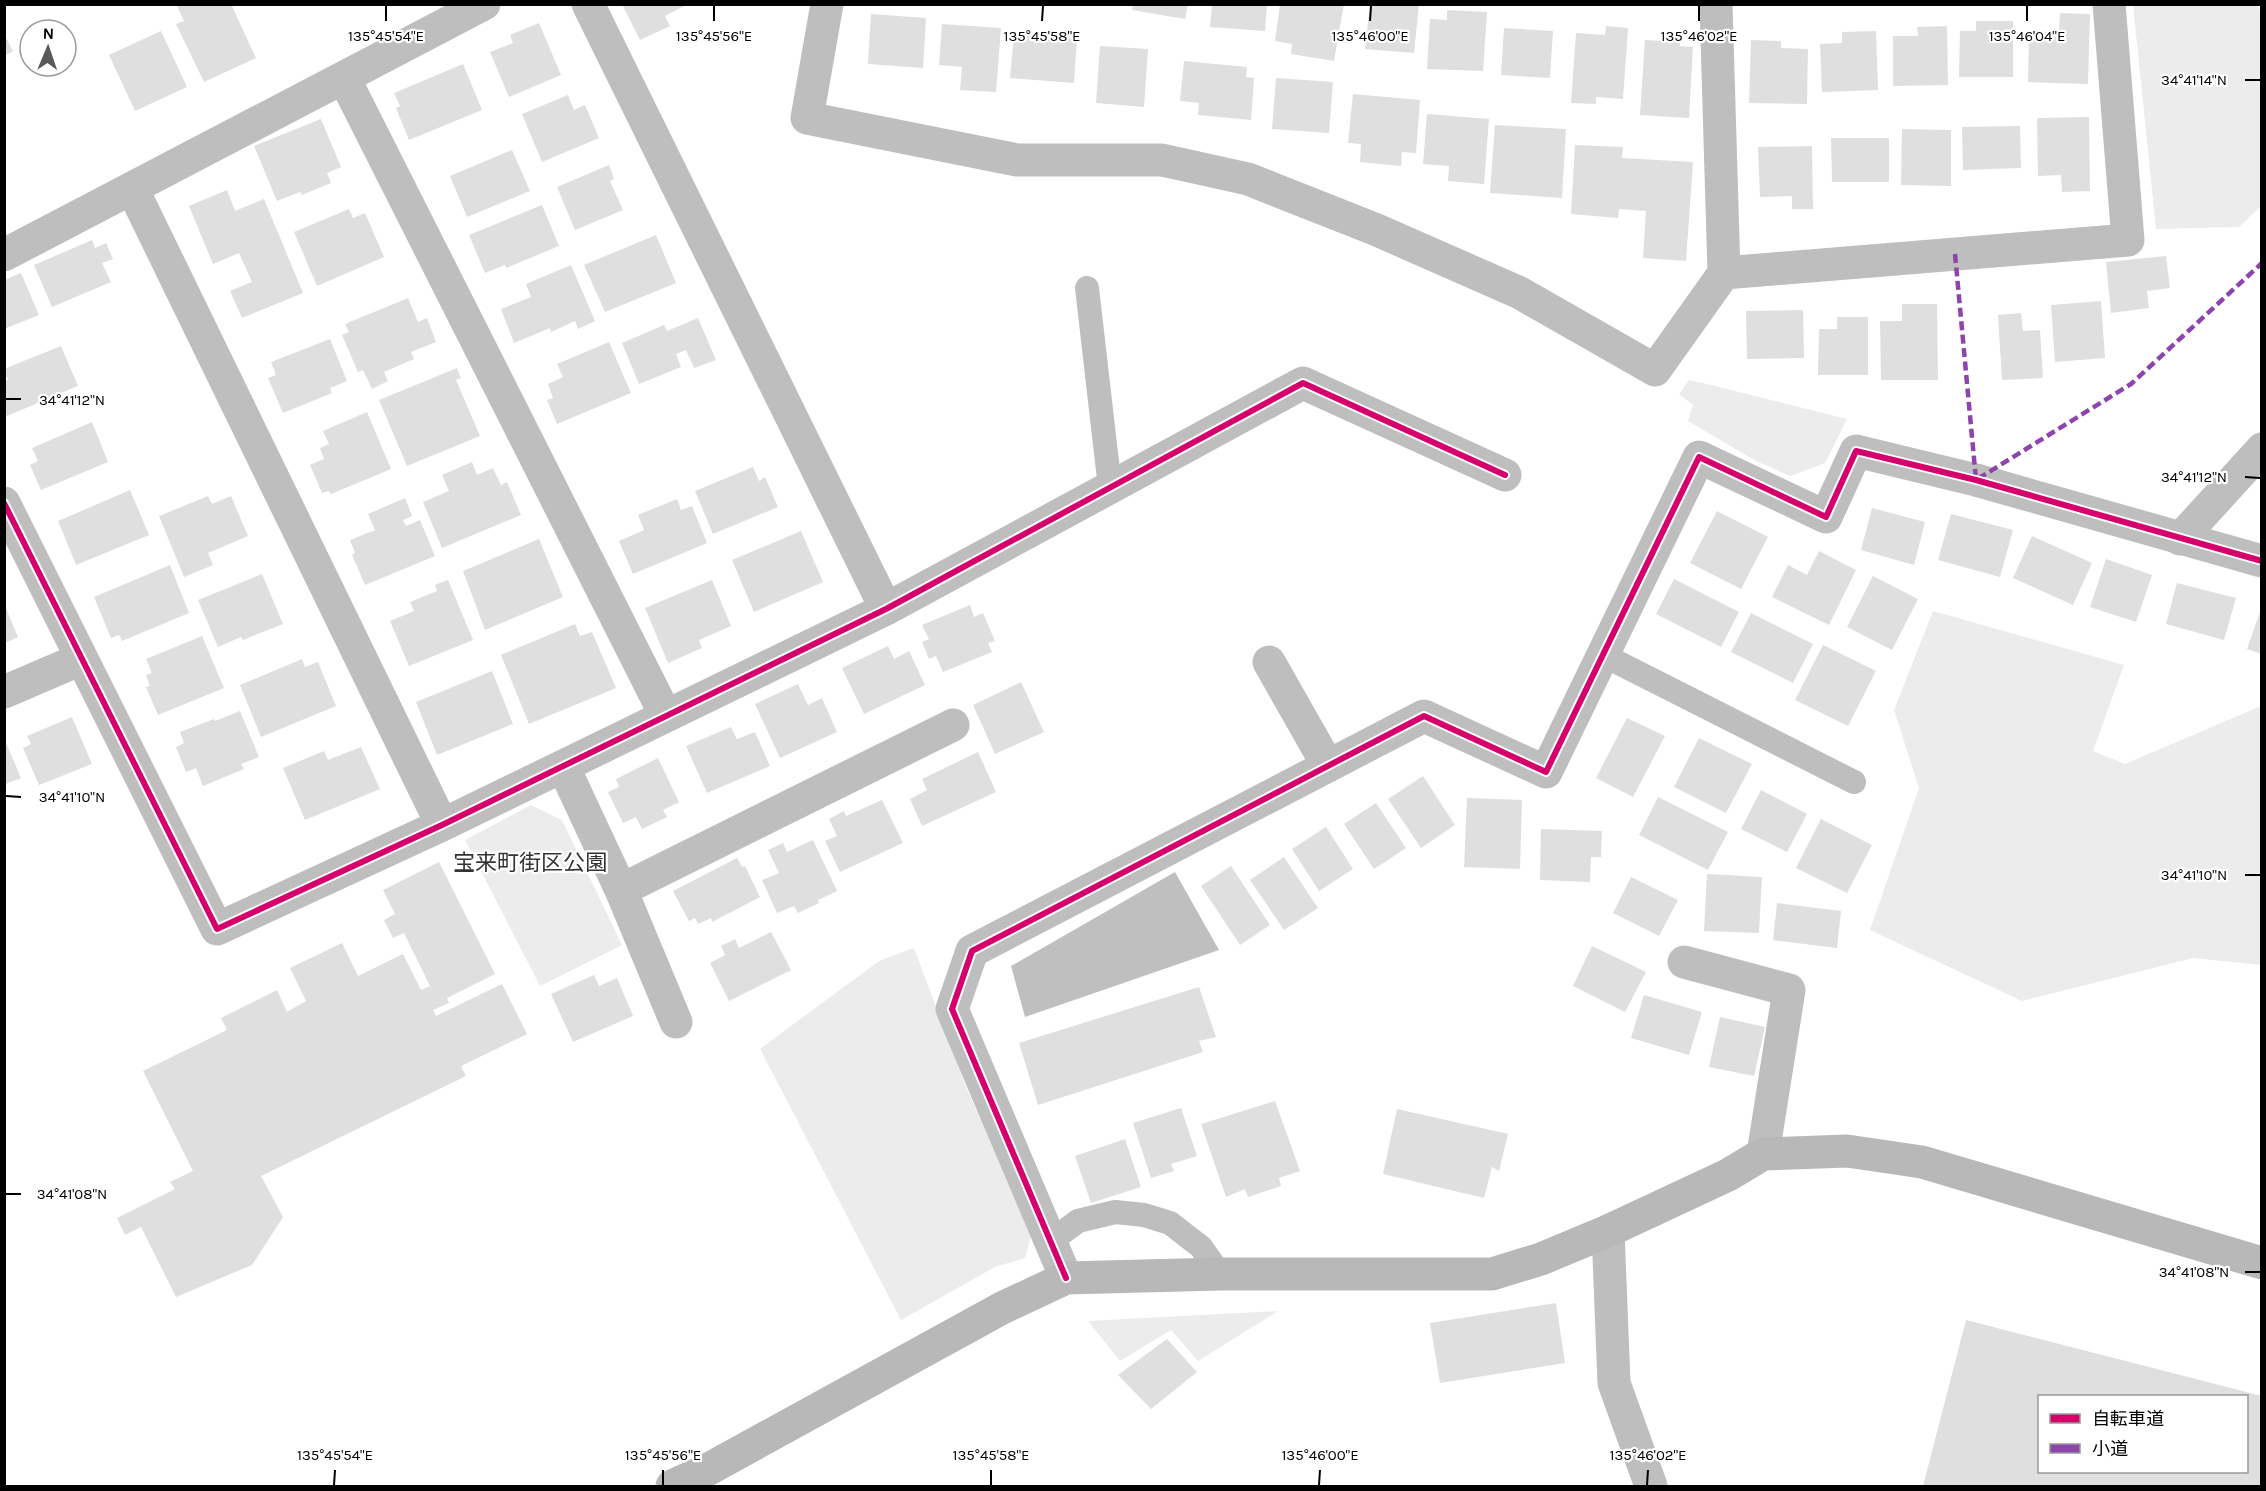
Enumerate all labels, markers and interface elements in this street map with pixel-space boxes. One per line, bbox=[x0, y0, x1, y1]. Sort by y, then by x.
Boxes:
north arrow bbox=[18, 18, 78, 78]
text: N bbox=[42, 24, 55, 43]
text: 135°45'54"E bbox=[348, 27, 424, 45]
text: 135°45'56"E bbox=[676, 27, 752, 45]
text: 135°45'58"E bbox=[1004, 27, 1080, 45]
text: 135°46'00"E bbox=[1331, 27, 1409, 45]
text: 135°46'02"E bbox=[1661, 27, 1737, 45]
text: 135°46'04"E bbox=[1989, 27, 2065, 45]
text: 34°41'14"N bbox=[2161, 71, 2227, 89]
text: 34°41'12"N bbox=[39, 391, 105, 409]
text: 34°41'12"N bbox=[2161, 468, 2227, 486]
text: 34°41'10"N bbox=[39, 788, 105, 806]
park label: 宝来町街区公園 bbox=[453, 850, 607, 876]
text: 34°41'10"N bbox=[2161, 866, 2227, 884]
text: 34°41'08"N bbox=[37, 1185, 107, 1203]
text: 34°41'08"N bbox=[2159, 1263, 2229, 1281]
legend bbox=[2038, 1395, 2248, 1473]
text: 自転車道 bbox=[2092, 1408, 2164, 1430]
text: 小道 bbox=[2092, 1438, 2128, 1460]
text: 135°45'54"E bbox=[297, 1446, 373, 1464]
text: 135°45'56"E bbox=[625, 1446, 701, 1464]
text: 135°45'58"E bbox=[953, 1446, 1029, 1464]
text: 135°46'00"E bbox=[1281, 1446, 1359, 1464]
text: 135°46'02"E bbox=[1610, 1446, 1686, 1464]

